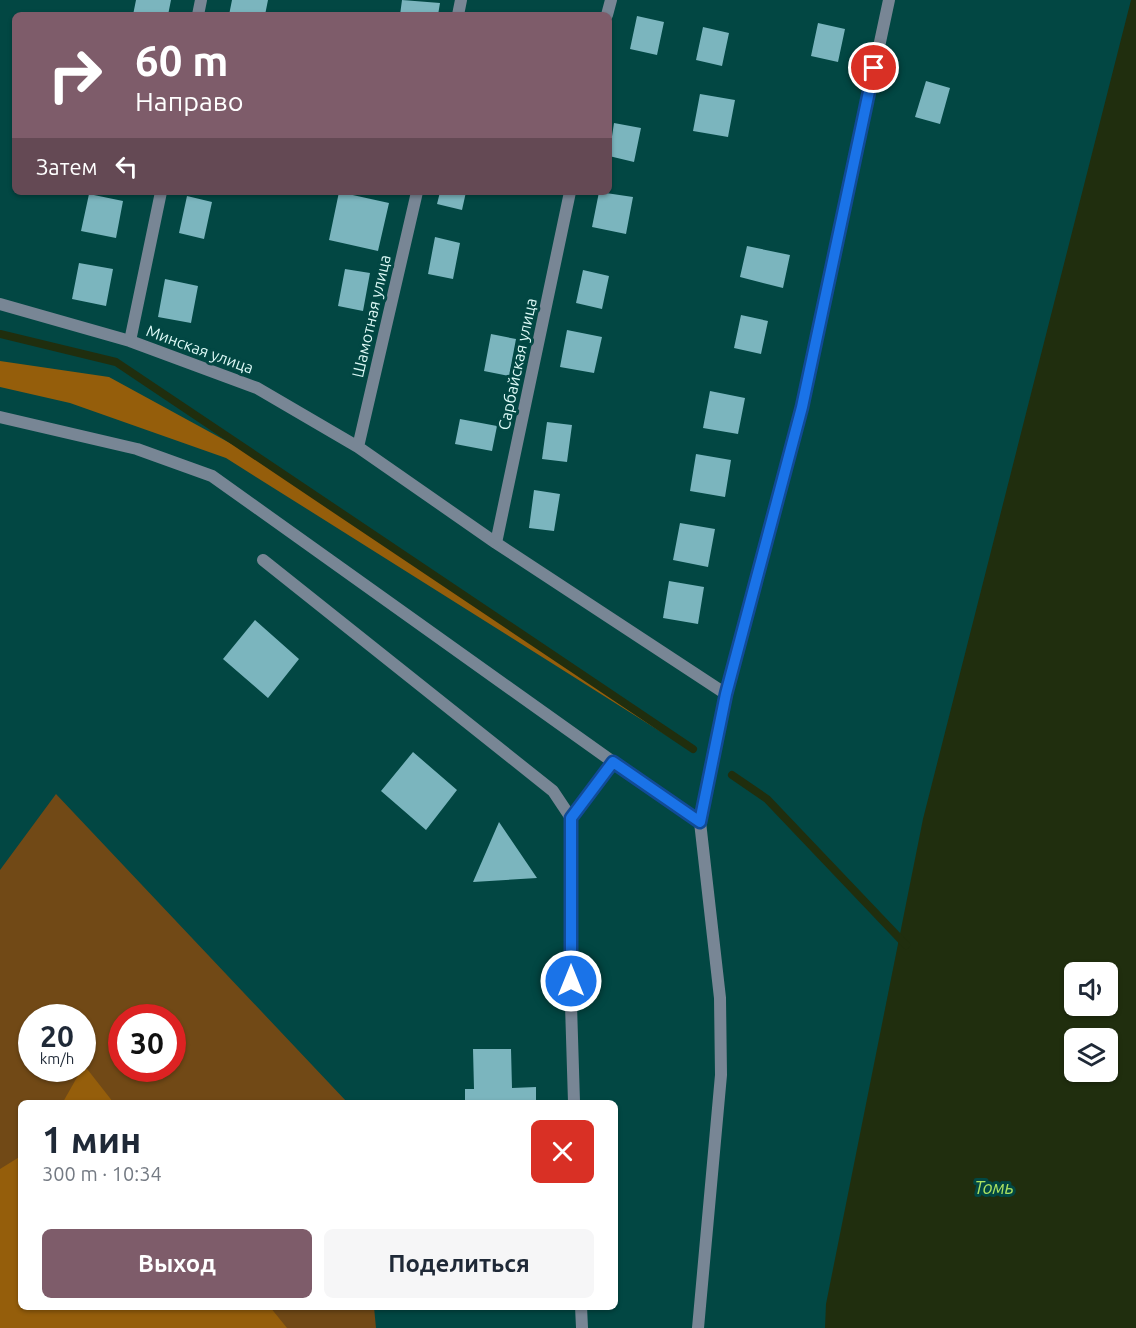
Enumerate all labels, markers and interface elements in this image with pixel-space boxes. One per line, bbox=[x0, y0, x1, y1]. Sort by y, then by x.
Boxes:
icon: right bbox=[36, 36, 114, 114]
text: 60 m bbox=[135, 37, 229, 84]
pin bbox=[848, 42, 899, 93]
icon: arrive bbox=[857, 51, 890, 84]
text: Направо bbox=[135, 86, 244, 116]
icon: left bbox=[110, 150, 143, 183]
text: Затем bbox=[36, 154, 98, 179]
street label: Шамотная улица bbox=[348, 253, 394, 379]
street label: Сарбайская улица bbox=[494, 296, 540, 432]
street label: Минская улица bbox=[144, 321, 256, 377]
position arrow bbox=[539, 949, 603, 1013]
map controls bbox=[1064, 962, 1118, 1082]
button: sound bbox=[1064, 962, 1118, 1016]
speed limit sign: 30 bbox=[108, 1004, 186, 1082]
text: 20 bbox=[40, 1019, 74, 1053]
button: layers bbox=[1064, 1028, 1118, 1082]
text: km/h bbox=[40, 1050, 74, 1067]
text: 1 мин bbox=[42, 1119, 141, 1160]
button: close bbox=[531, 1120, 594, 1183]
text: 300 m · 10:34 bbox=[42, 1162, 162, 1185]
water label: Томь bbox=[974, 1177, 1014, 1197]
button: Выход bbox=[42, 1229, 312, 1298]
button: Поделиться bbox=[324, 1229, 594, 1298]

